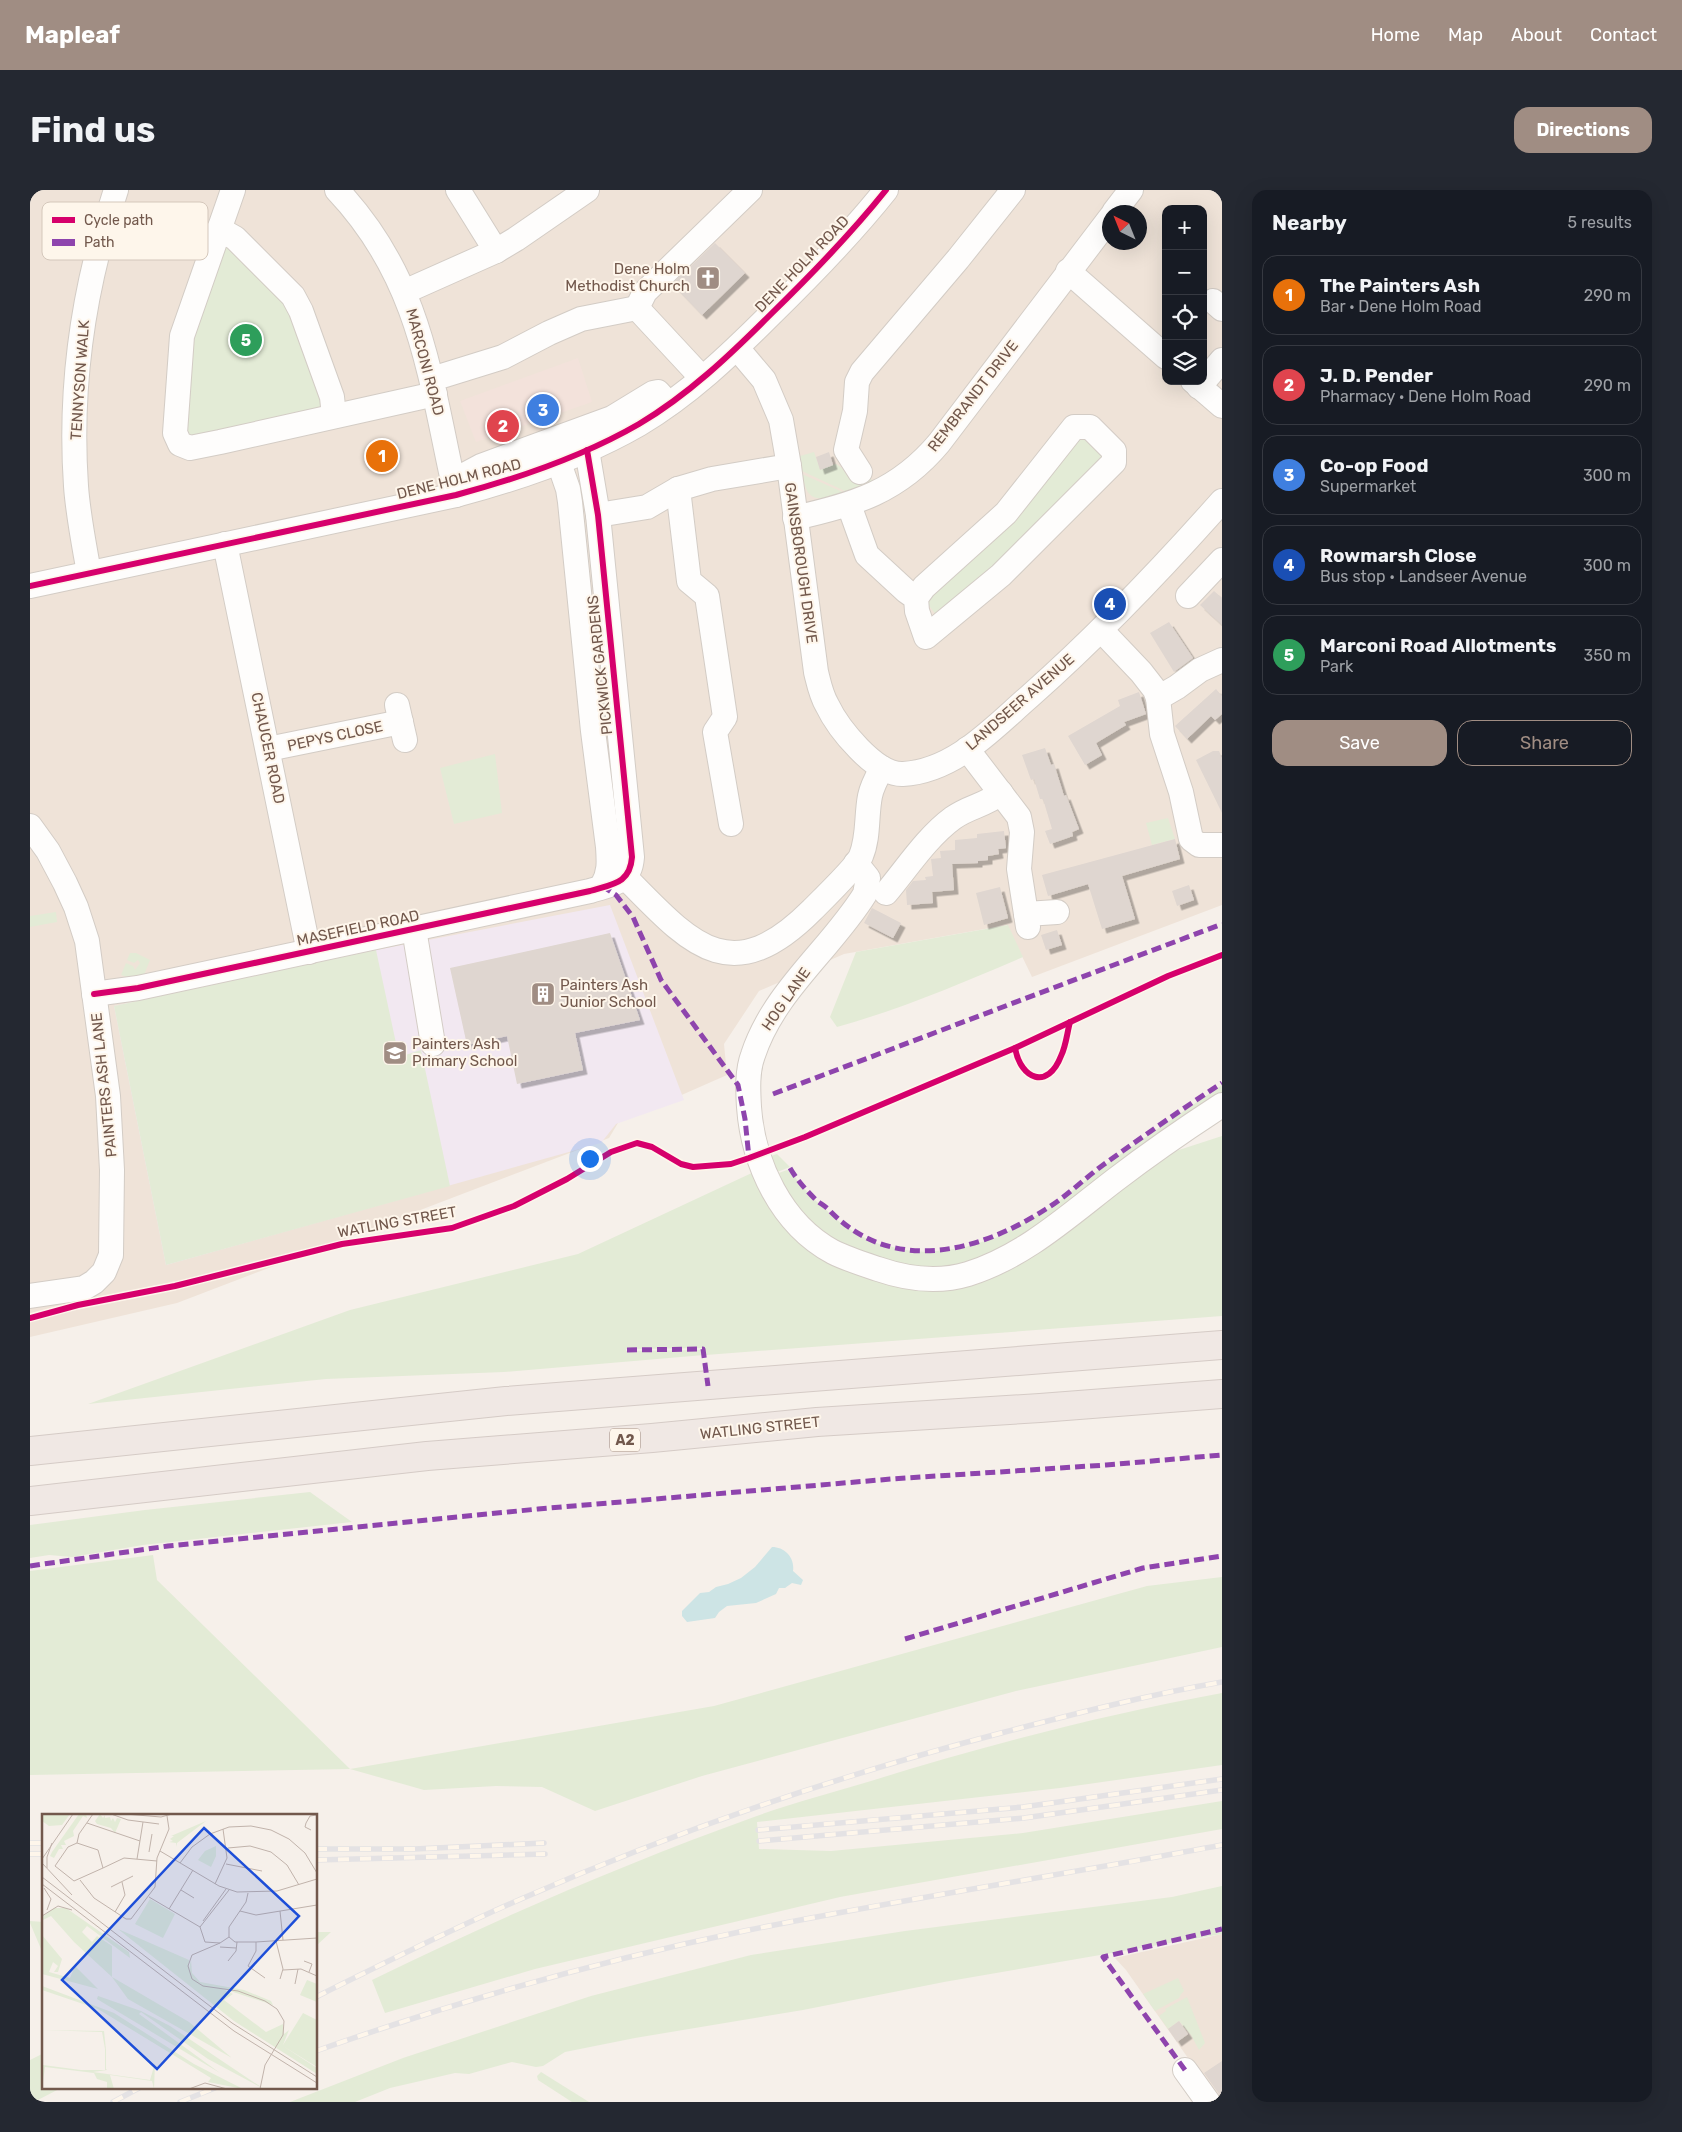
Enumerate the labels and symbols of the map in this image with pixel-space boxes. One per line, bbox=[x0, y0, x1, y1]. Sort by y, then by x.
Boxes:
legend bbox=[42, 202, 208, 260]
north arrow bbox=[1102, 205, 1147, 250]
text: Cycle path bbox=[84, 212, 153, 229]
street label: DENE HOLM ROAD bbox=[751, 212, 853, 316]
text: Path bbox=[84, 234, 115, 251]
place label: Dene Holm Methodist Church bbox=[565, 260, 690, 295]
church icon: Dene Holm Methodist Church bbox=[695, 265, 721, 291]
street label: MARCONI ROAD bbox=[402, 306, 448, 418]
street label: TENNYSON WALK bbox=[67, 319, 93, 441]
pin: 5 bbox=[230, 321, 262, 359]
street label: REMBRANDT DRIVE bbox=[924, 337, 1022, 455]
pin: 3 bbox=[527, 391, 559, 429]
pin: 2 bbox=[487, 407, 519, 445]
pin: 1 bbox=[366, 437, 398, 475]
street label: DENE HOLM ROAD bbox=[395, 455, 523, 503]
street label: GAINSBOROUGH DRIVE bbox=[781, 481, 821, 645]
pin: 4 bbox=[1094, 585, 1126, 623]
street label: PICKWICK GARDENS bbox=[584, 594, 616, 736]
street label: LANDSEER AVENUE bbox=[962, 650, 1078, 754]
street label: CHAUCER ROAD bbox=[247, 690, 289, 806]
street label: PEPYS CLOSE bbox=[286, 717, 384, 755]
street label: MASEFIELD ROAD bbox=[295, 906, 421, 950]
street label: HOG LANE bbox=[758, 964, 814, 1034]
place label: Painters Ash Junior School bbox=[560, 976, 656, 1011]
building icon: Painters Ash Junior School bbox=[530, 981, 556, 1007]
street label: PAINTERS ASH LANE bbox=[87, 1012, 121, 1158]
place label: Painters Ash Primary School bbox=[412, 1035, 517, 1070]
school or university icon: Painters Ash Primary School bbox=[382, 1040, 408, 1066]
your location bbox=[577, 1146, 603, 1172]
street label: WATLING STREET bbox=[336, 1203, 458, 1241]
street label: WATLING STREET bbox=[699, 1413, 821, 1443]
road number: A2 bbox=[610, 1428, 640, 1452]
inset map bbox=[42, 1814, 318, 2090]

